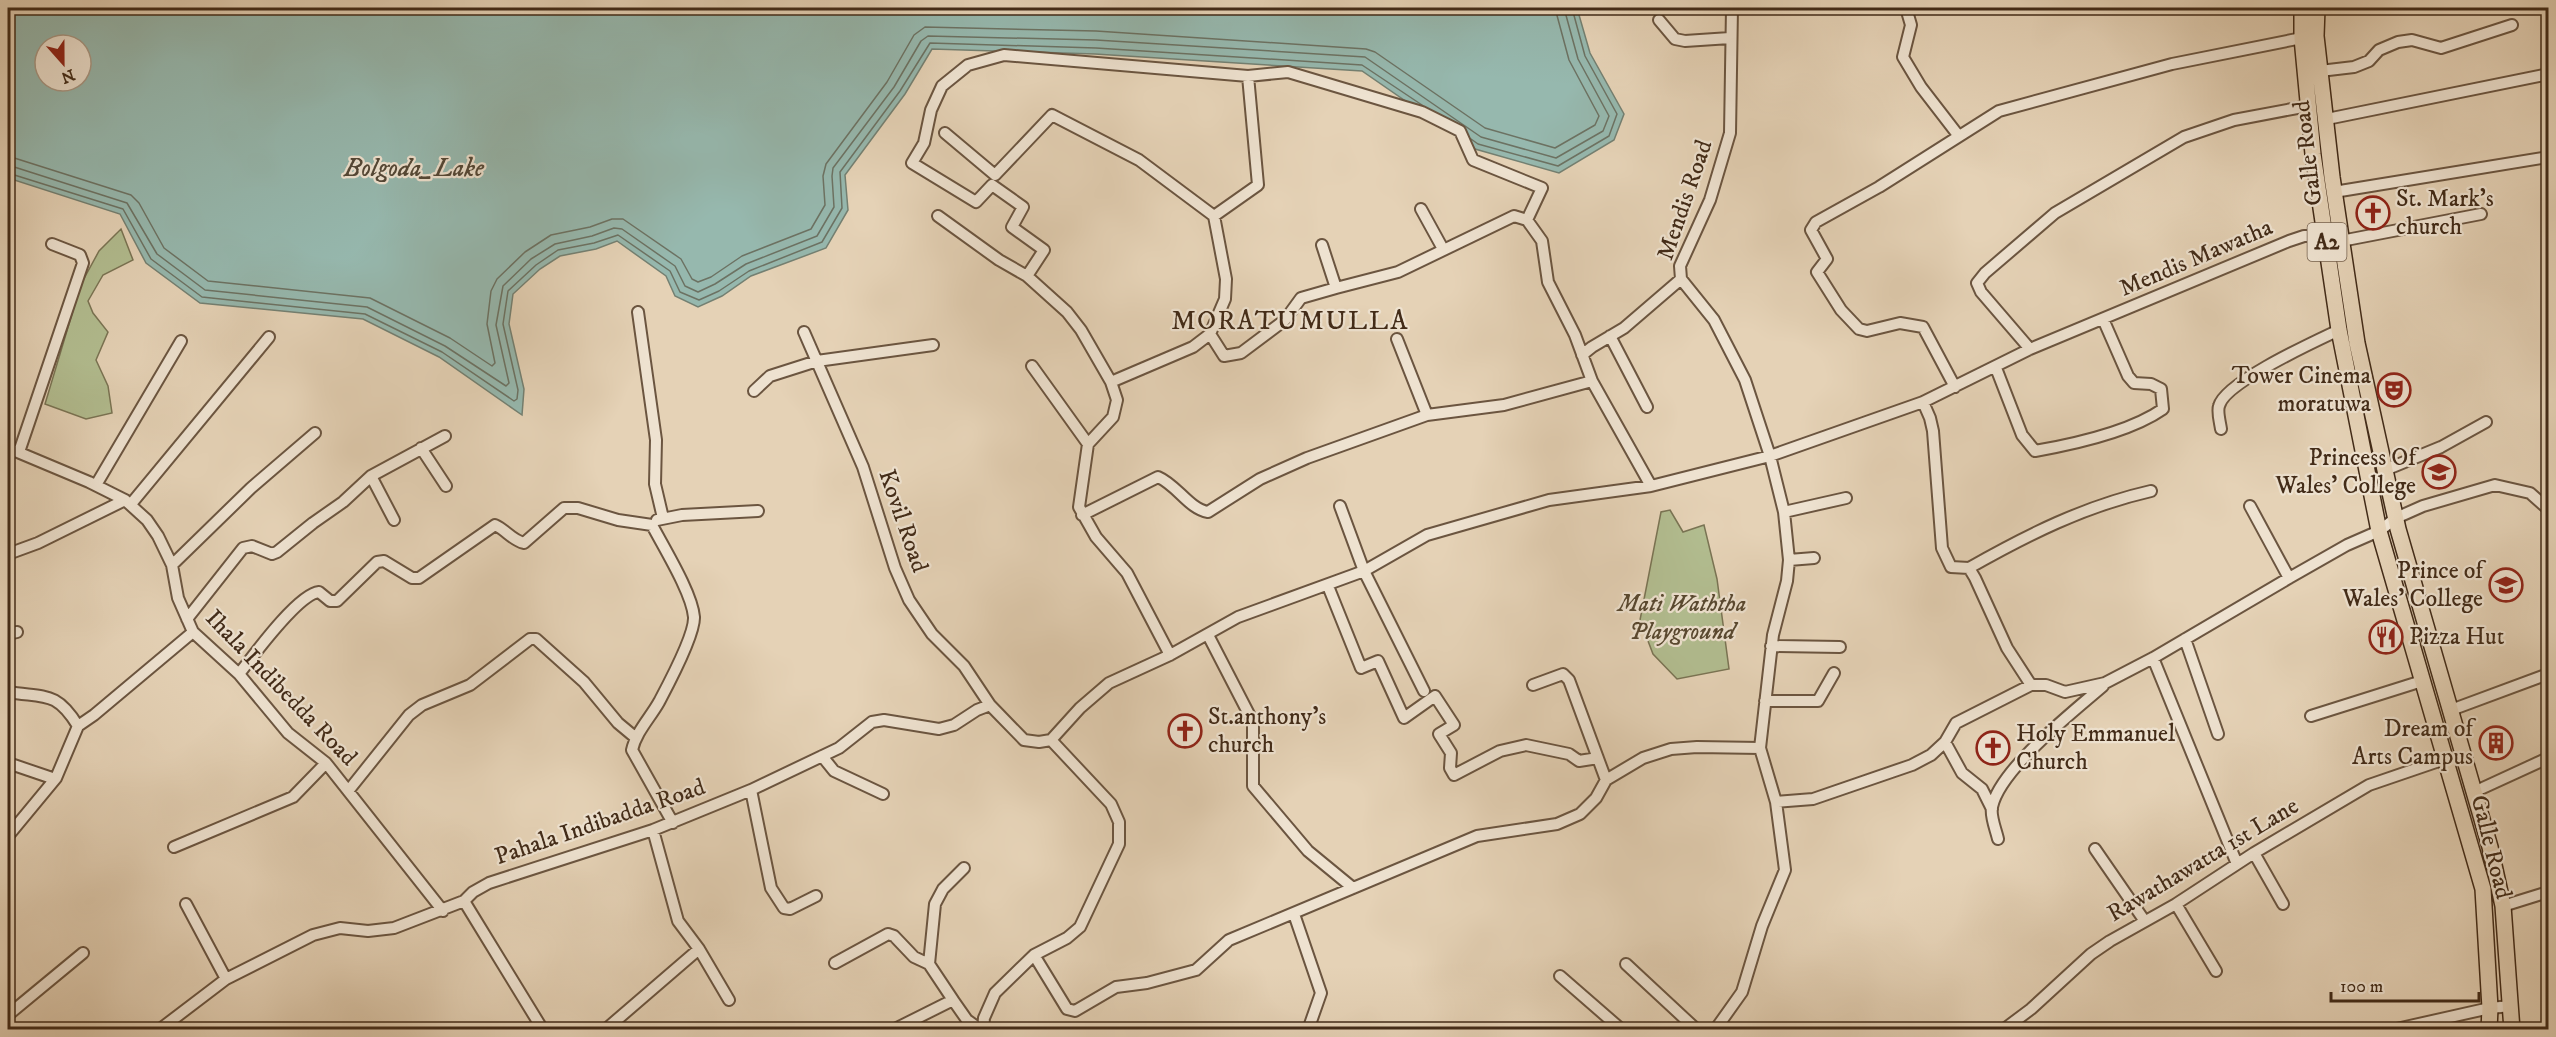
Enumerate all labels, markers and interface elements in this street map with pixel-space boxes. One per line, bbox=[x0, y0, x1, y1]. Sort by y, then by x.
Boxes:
north arrow bbox=[33, 33, 93, 93]
text: N bbox=[58, 64, 78, 88]
street label: Galle Road bbox=[2287, 99, 2329, 207]
street label: Mendis Road bbox=[1650, 136, 1720, 264]
water label: Bolgoda_Lake bbox=[343, 152, 485, 185]
place label: St. Mark's church bbox=[2396, 184, 2494, 242]
church icon: St. Mark's church bbox=[2355, 195, 2391, 231]
street label: Mendis Mawatha bbox=[2115, 212, 2278, 304]
road number: A2 bbox=[2308, 223, 2346, 261]
district label: MORATUMULLA bbox=[1171, 304, 1409, 338]
place label: Tower Cinema moratuwa bbox=[2232, 361, 2372, 419]
theatre icon: Tower Cinema moratuwa bbox=[2376, 372, 2412, 408]
place label: Princess Of Wales' College bbox=[2274, 443, 2419, 501]
school or university icon: Princess Of Wales' College bbox=[2421, 454, 2457, 490]
street label: Kovil Road bbox=[871, 465, 935, 577]
place label: Prince of Wales' College bbox=[2341, 556, 2486, 614]
school or university icon: Prince of Wales' College bbox=[2488, 567, 2524, 603]
park label: Mati Waththa Playground bbox=[1616, 589, 1746, 647]
street label: Ihala Indibedda Road bbox=[199, 604, 363, 772]
restaurant icon: Pizza Hut bbox=[2368, 619, 2404, 655]
place label: Pizza Hut bbox=[2409, 622, 2505, 652]
place label: St.anthony's church bbox=[1208, 702, 1326, 760]
church icon: St.anthony's church bbox=[1167, 713, 1203, 749]
place label: Dream of Arts Campus bbox=[2352, 714, 2476, 772]
place label: Holy Emmanuel Church bbox=[2016, 719, 2176, 777]
building icon: Dream of Arts Campus bbox=[2478, 725, 2514, 761]
church icon: Holy Emmanuel Church bbox=[1975, 730, 2011, 766]
street label: Pahala Indibadda Road bbox=[491, 772, 709, 872]
street label: Rawathawatta 1st Lane bbox=[2102, 791, 2304, 929]
street label: Galle Road bbox=[2464, 792, 2518, 902]
scale bar bbox=[2331, 965, 2480, 1003]
text: 100 m bbox=[2340, 976, 2383, 998]

